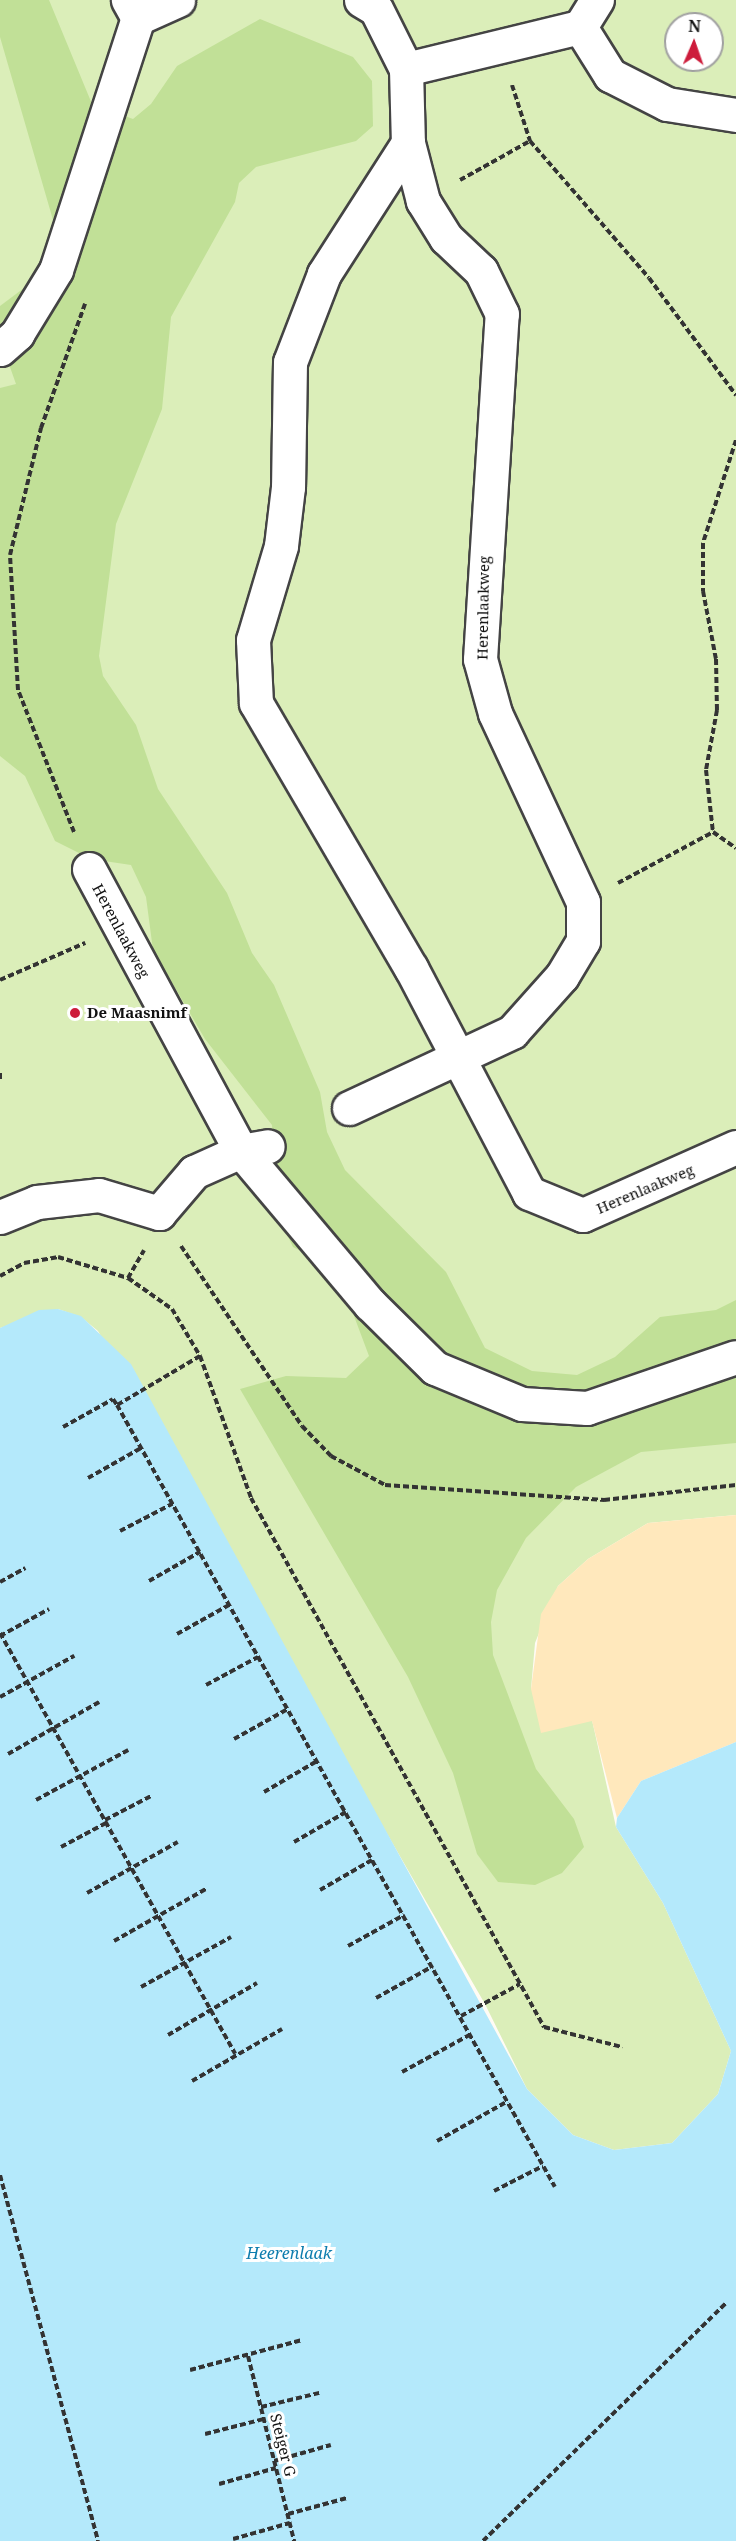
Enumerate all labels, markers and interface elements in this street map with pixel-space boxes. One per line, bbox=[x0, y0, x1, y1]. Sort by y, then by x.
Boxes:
north arrow bbox=[664, 12, 724, 72]
text: N bbox=[688, 15, 701, 37]
street label: Herenlaakweg bbox=[473, 556, 493, 660]
street label: Herenlaakweg bbox=[89, 881, 153, 981]
place label: De Maasnimf bbox=[87, 1004, 187, 1022]
marker: De Maasnimf bbox=[68, 1006, 82, 1020]
street label: Herenlaakweg bbox=[594, 1160, 696, 1218]
water label: Heerenlaak bbox=[246, 2243, 332, 2263]
street label: Steiger G bbox=[267, 2412, 299, 2478]

